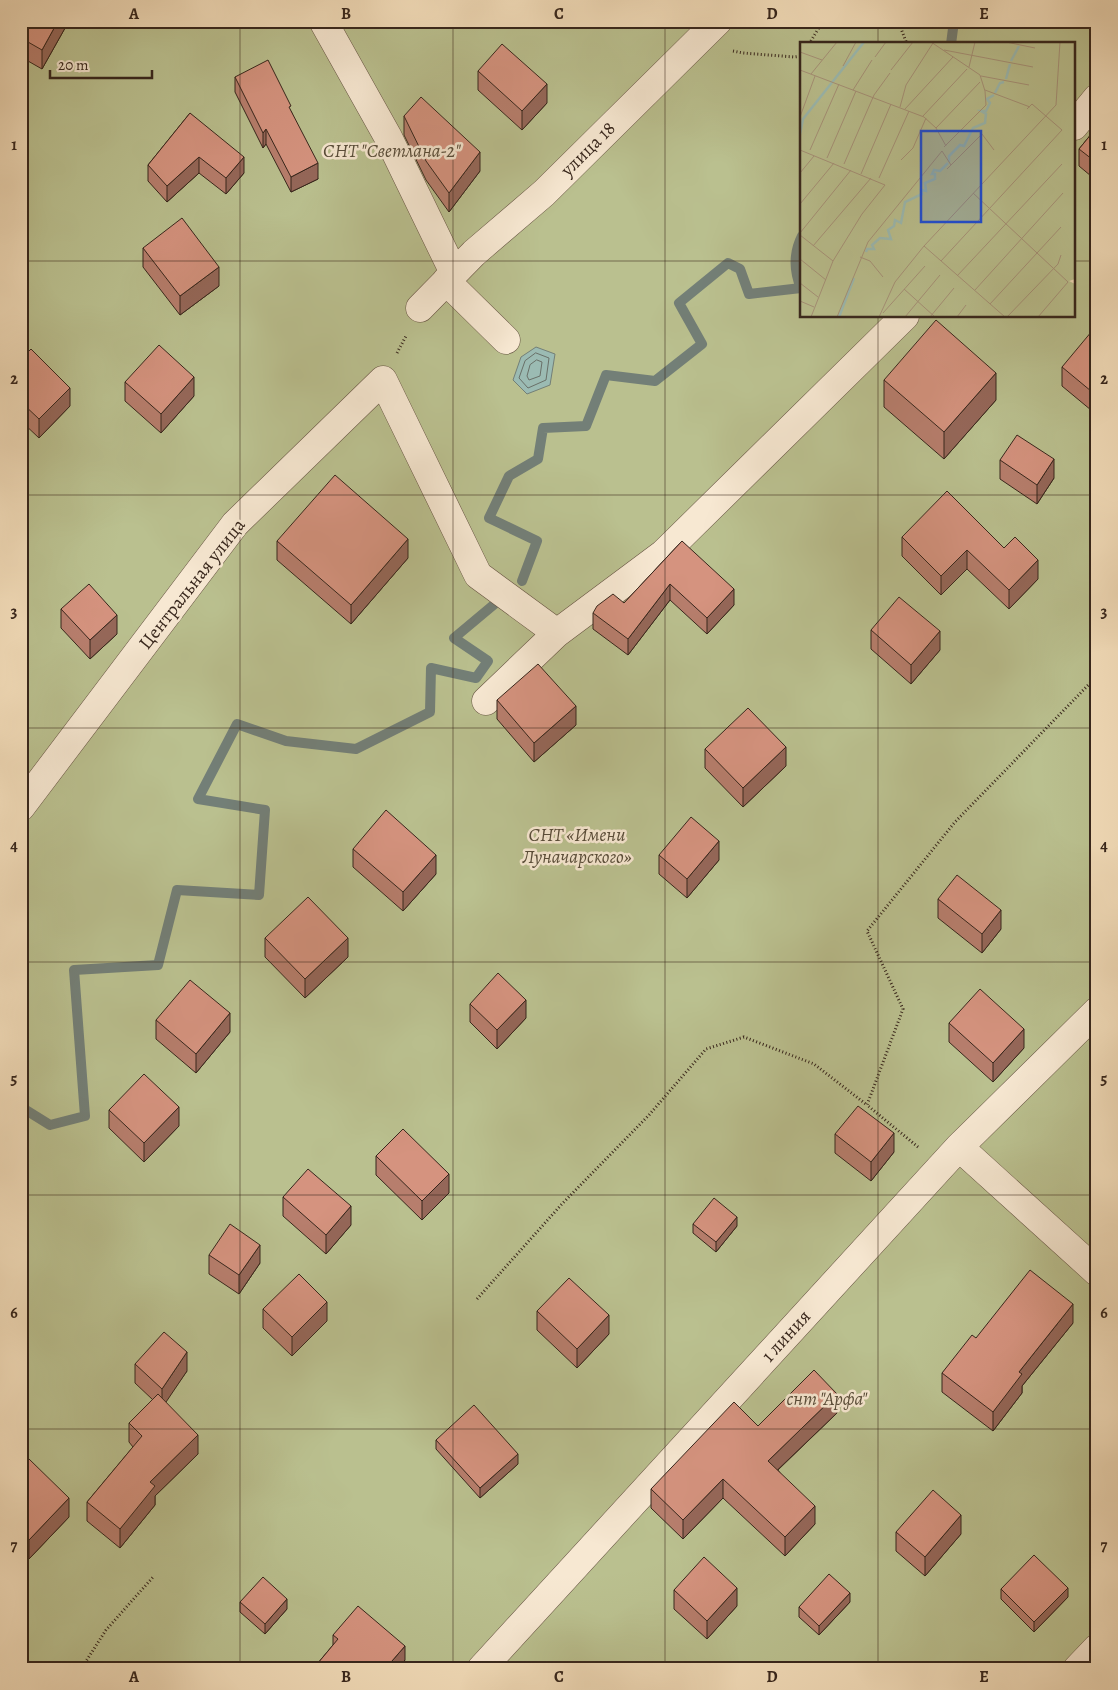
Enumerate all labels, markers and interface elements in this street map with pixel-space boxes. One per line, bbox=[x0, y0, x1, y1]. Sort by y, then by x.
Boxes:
text: A bbox=[128, 3, 140, 25]
text: B bbox=[341, 3, 351, 25]
text: C bbox=[554, 3, 564, 25]
text: D bbox=[766, 3, 778, 25]
text: E bbox=[979, 3, 989, 25]
inset map bbox=[800, 42, 1076, 318]
scale bar bbox=[50, 48, 152, 80]
text: 20 m bbox=[58, 55, 89, 75]
street label: улица 18 bbox=[554, 116, 621, 183]
text: 1 bbox=[11, 134, 17, 156]
text: 1 bbox=[1101, 134, 1107, 156]
park label: СНТ "Светлана-2" bbox=[323, 138, 461, 164]
text: 2 bbox=[10, 368, 18, 390]
text: 2 bbox=[1100, 368, 1108, 390]
street label: Центральная улица bbox=[133, 513, 251, 655]
text: 3 bbox=[11, 601, 18, 623]
text: 3 bbox=[1101, 601, 1108, 623]
park label: СНТ «Имени Луначарского» bbox=[521, 822, 632, 870]
text: 4 bbox=[10, 835, 18, 857]
text: 4 bbox=[1100, 835, 1108, 857]
text: 5 bbox=[11, 1068, 18, 1090]
text: 5 bbox=[1101, 1068, 1108, 1090]
text: 6 bbox=[10, 1302, 18, 1324]
text: 6 bbox=[1100, 1302, 1108, 1324]
street label: 1 линия bbox=[756, 1304, 816, 1368]
park label: снт "Арфа" bbox=[787, 1386, 868, 1412]
text: 7 bbox=[11, 1535, 18, 1557]
text: 7 bbox=[1101, 1535, 1108, 1557]
text: A bbox=[128, 1666, 140, 1688]
text: B bbox=[341, 1666, 351, 1688]
text: C bbox=[554, 1666, 564, 1688]
text: D bbox=[766, 1666, 778, 1688]
text: E bbox=[979, 1666, 989, 1688]

